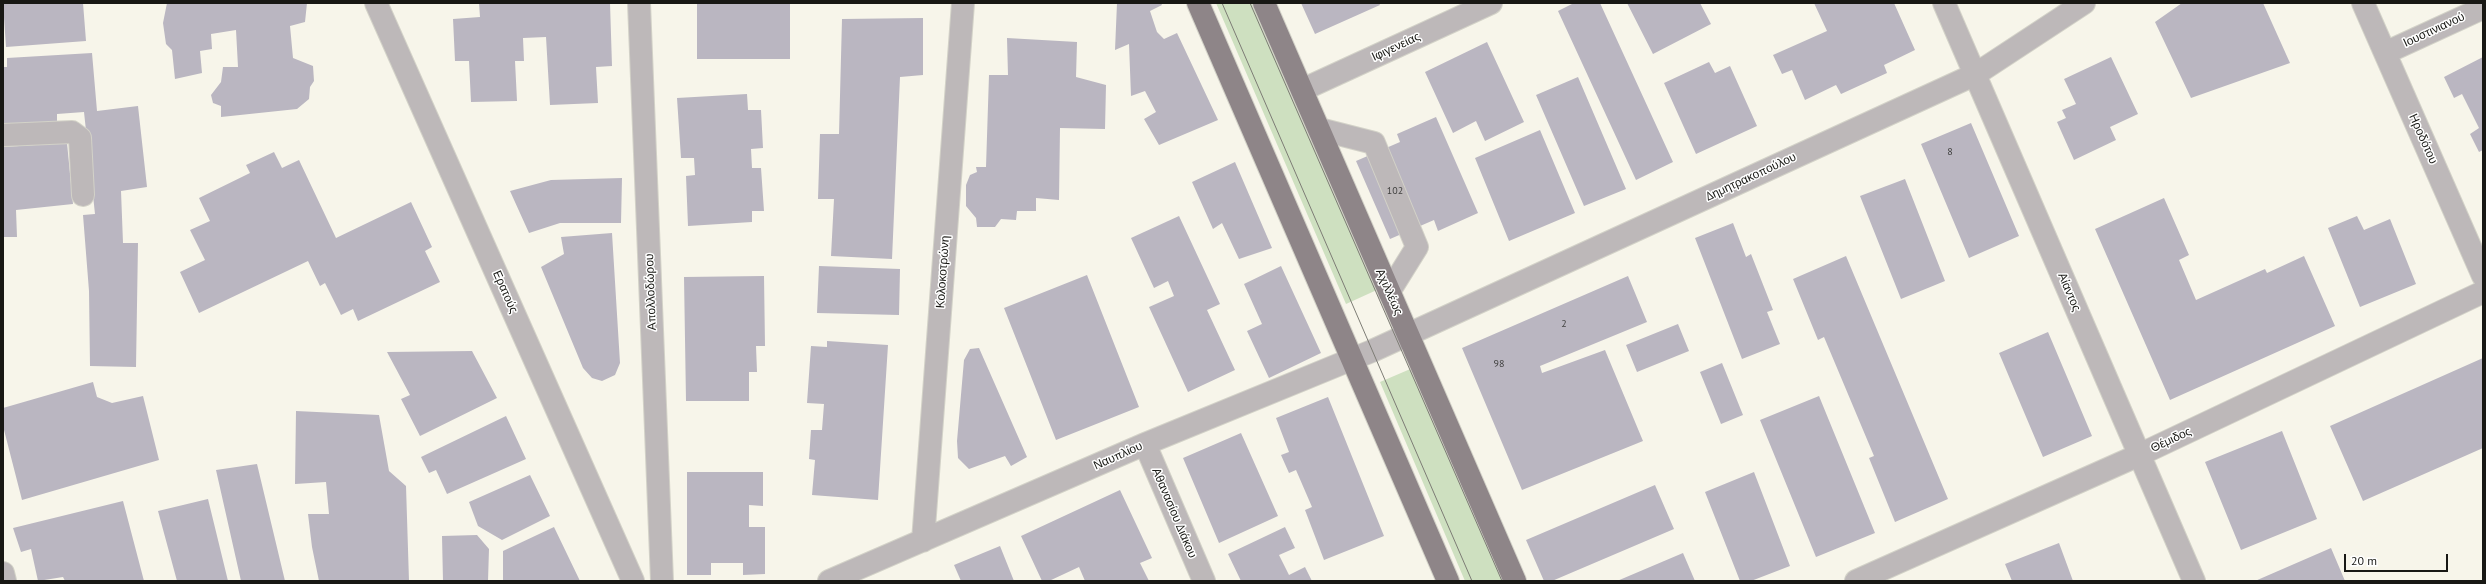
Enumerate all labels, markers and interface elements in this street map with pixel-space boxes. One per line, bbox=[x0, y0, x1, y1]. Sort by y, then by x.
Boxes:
street label: Ιουστινιανού bbox=[2401, 9, 2467, 51]
street label: Ιφιγενείας bbox=[1369, 30, 1423, 64]
street label: Ηροδότου bbox=[2406, 112, 2440, 166]
house number: 8 bbox=[1947, 146, 1953, 158]
street label: Δημητρακοπούλου bbox=[1704, 150, 1798, 204]
house number: 102 bbox=[1387, 185, 1403, 197]
street label: Κολοκοτρώνη bbox=[933, 235, 953, 309]
street label: Απολλοδώρου bbox=[642, 253, 660, 331]
street label: Αχιλλέως bbox=[1372, 267, 1406, 317]
street label: Ερατούς bbox=[489, 268, 521, 316]
street label: Αίαντος bbox=[2054, 270, 2084, 314]
house number: 2 bbox=[1561, 318, 1567, 330]
house number: 98 bbox=[1494, 358, 1504, 370]
street label: Θέμιδος bbox=[2148, 424, 2194, 456]
street label: Ναυπλίου bbox=[1091, 439, 1145, 473]
street label: Αθανασίου Διάκου bbox=[1149, 466, 1199, 560]
scale bar bbox=[2346, 546, 2450, 572]
text: 20 m bbox=[2351, 553, 2377, 568]

